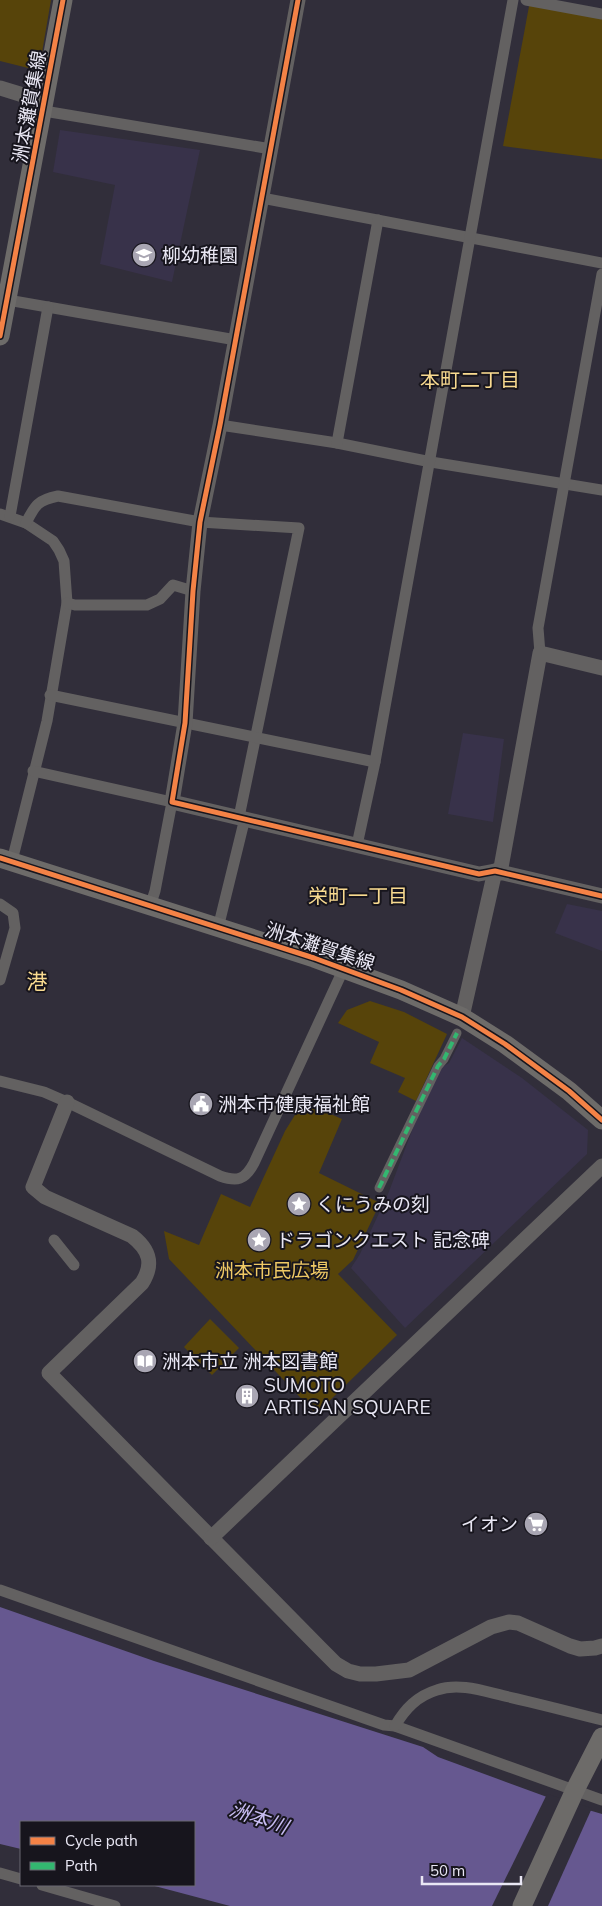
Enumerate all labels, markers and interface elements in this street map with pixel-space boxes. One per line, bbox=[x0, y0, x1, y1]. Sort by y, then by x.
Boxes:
street label: 洲本灘賀集線 bbox=[7, 49, 51, 165]
school or university icon: 柳幼稚園 bbox=[131, 242, 157, 268]
place label: 柳幼稚園 bbox=[162, 243, 238, 267]
district label: 本町二丁目 bbox=[420, 367, 520, 392]
district label: 栄町一丁目 bbox=[308, 883, 408, 908]
street label: 洲本灘賀集線 bbox=[262, 917, 378, 975]
district label: 港 bbox=[27, 968, 48, 994]
public building icon: 洲本市健康福祉館 bbox=[188, 1091, 214, 1117]
place label: 洲本市健康福祉館 bbox=[218, 1092, 370, 1116]
place icon: くにうみの刻 bbox=[286, 1191, 312, 1217]
place label: くにうみの刻 bbox=[316, 1192, 430, 1216]
place icon: ドラゴンクエスト 記念碑 bbox=[246, 1227, 272, 1253]
place label: ドラゴンクエスト 記念碑 bbox=[276, 1228, 490, 1252]
park label: 洲本市民広場 bbox=[215, 1258, 329, 1282]
library icon: 洲本市立 洲本図書館 bbox=[132, 1348, 158, 1374]
place label: 洲本市立 洲本図書館 bbox=[162, 1349, 338, 1373]
place label: SUMOTO ARTISAN SQUARE bbox=[264, 1373, 431, 1419]
building icon: SUMOTO ARTISAN SQUARE bbox=[234, 1383, 260, 1409]
supermarket icon: イオン bbox=[523, 1511, 549, 1537]
place label: イオン bbox=[461, 1512, 518, 1536]
water label: 洲本川 bbox=[227, 1796, 293, 1840]
legend bbox=[20, 1821, 195, 1886]
text: Cycle path bbox=[65, 1831, 138, 1850]
scale bar bbox=[422, 1854, 521, 1886]
text: Path bbox=[65, 1856, 97, 1875]
text: 50 m bbox=[430, 1861, 465, 1880]

